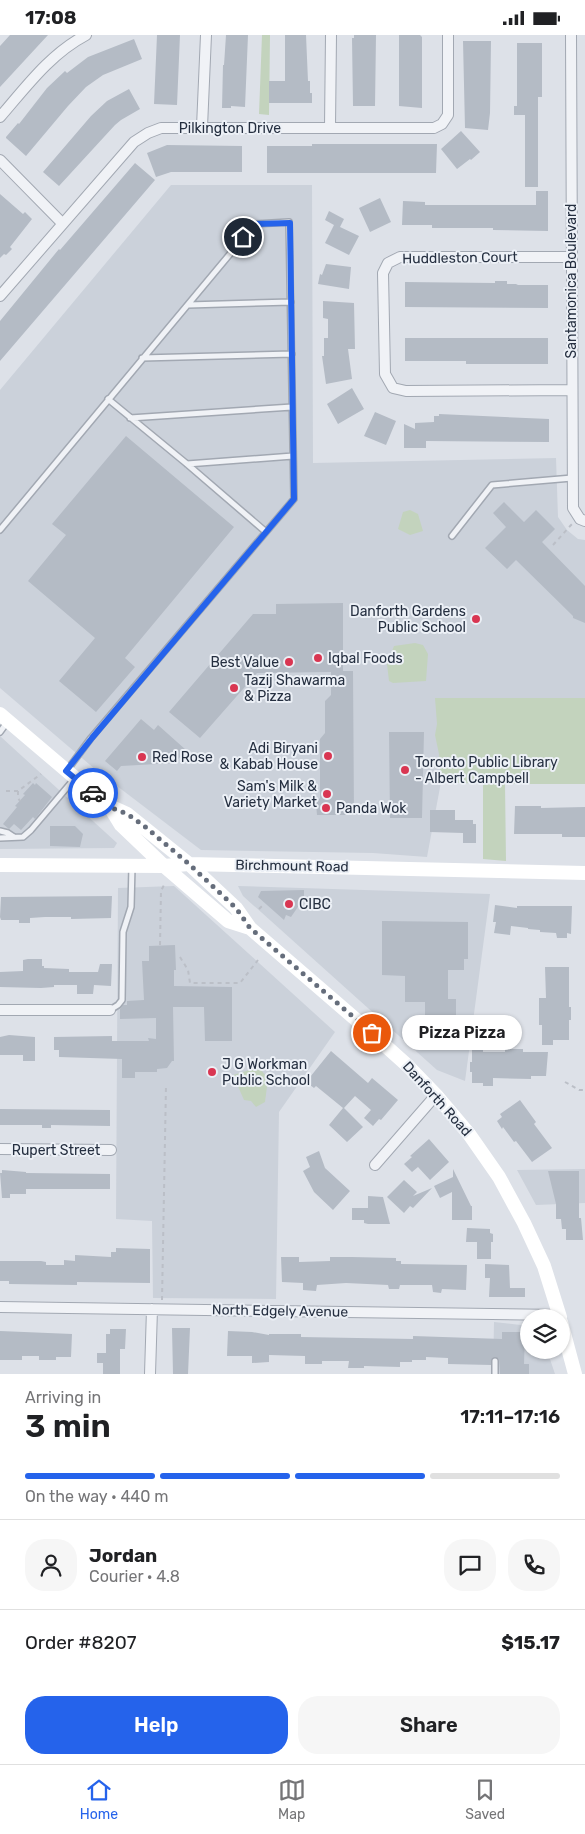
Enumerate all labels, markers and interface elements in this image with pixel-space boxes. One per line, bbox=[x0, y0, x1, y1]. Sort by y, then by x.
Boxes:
text: 17:08 bbox=[25, 6, 77, 29]
street label: Pilkington Drive bbox=[179, 120, 281, 137]
street label: Santamonica Boulevard bbox=[563, 204, 580, 358]
pin bbox=[222, 216, 264, 258]
icon: home bbox=[229, 223, 257, 251]
street label: Huddleston Court bbox=[402, 248, 518, 268]
place label: Danforth Gardens Public School bbox=[350, 603, 466, 636]
marker: Danforth Gardens Public School bbox=[470, 613, 482, 625]
place label: Iqbal Foods bbox=[328, 650, 403, 667]
marker: Iqbal Foods bbox=[312, 652, 324, 664]
place label: Best Value bbox=[210, 654, 279, 671]
marker: Best Value bbox=[283, 656, 295, 668]
place label: Tazij Shawarma & Pizza bbox=[244, 672, 345, 705]
marker: Tazij Shawarma & Pizza bbox=[228, 682, 240, 694]
place label: Adi Biryani & Kabab House bbox=[220, 740, 318, 773]
place label: Red Rose bbox=[152, 749, 213, 766]
marker: Adi Biryani & Kabab House bbox=[322, 750, 334, 762]
marker: Red Rose bbox=[136, 751, 148, 763]
place label: Toronto Public Library - Albert Campbell bbox=[415, 754, 558, 787]
marker: Toronto Public Library - Albert Campbell bbox=[399, 764, 411, 776]
courier bbox=[68, 768, 118, 818]
place label: Sam's Milk & Variety Market bbox=[224, 778, 318, 811]
icon: car bbox=[79, 779, 107, 807]
marker: Sam's Milk & Variety Market bbox=[321, 788, 333, 800]
place label: Panda Wok bbox=[336, 800, 407, 817]
marker: Panda Wok bbox=[320, 802, 332, 814]
street label: Birchmount Road bbox=[235, 857, 349, 875]
place label: CIBC bbox=[299, 896, 331, 913]
marker: CIBC bbox=[283, 898, 295, 910]
pin bbox=[351, 1012, 393, 1054]
callout: Pizza Pizza bbox=[402, 1015, 522, 1051]
icon: bag bbox=[358, 1019, 386, 1047]
text: Pizza Pizza bbox=[419, 1023, 505, 1042]
place label: J G Workman Public School bbox=[222, 1056, 310, 1089]
street label: Danforth Road bbox=[399, 1058, 475, 1140]
marker: J G Workman Public School bbox=[206, 1066, 218, 1078]
street label: Rupert Street bbox=[12, 1142, 101, 1159]
street label: North Edgely Avenue bbox=[212, 1301, 348, 1321]
map controls bbox=[520, 1309, 570, 1359]
button: layers bbox=[520, 1309, 570, 1359]
text: Arriving in bbox=[25, 1388, 101, 1407]
text: 17:11–17:16 bbox=[460, 1405, 560, 1428]
text: 3 min bbox=[25, 1407, 111, 1445]
text: On the way · 440 m bbox=[25, 1487, 169, 1506]
button: person bbox=[25, 1539, 77, 1591]
button: chat bbox=[444, 1539, 496, 1591]
button: phone bbox=[508, 1539, 560, 1591]
text: Jordan bbox=[89, 1544, 157, 1567]
text: Courier · 4.8 bbox=[89, 1567, 180, 1586]
text: Order #8207 bbox=[25, 1631, 137, 1654]
text: $15.17 bbox=[501, 1631, 560, 1654]
button: Help bbox=[25, 1696, 288, 1754]
button: Share bbox=[298, 1696, 560, 1754]
tab: Home bbox=[80, 1776, 118, 1823]
tab: Map bbox=[278, 1776, 306, 1823]
tab: Saved bbox=[465, 1776, 505, 1823]

